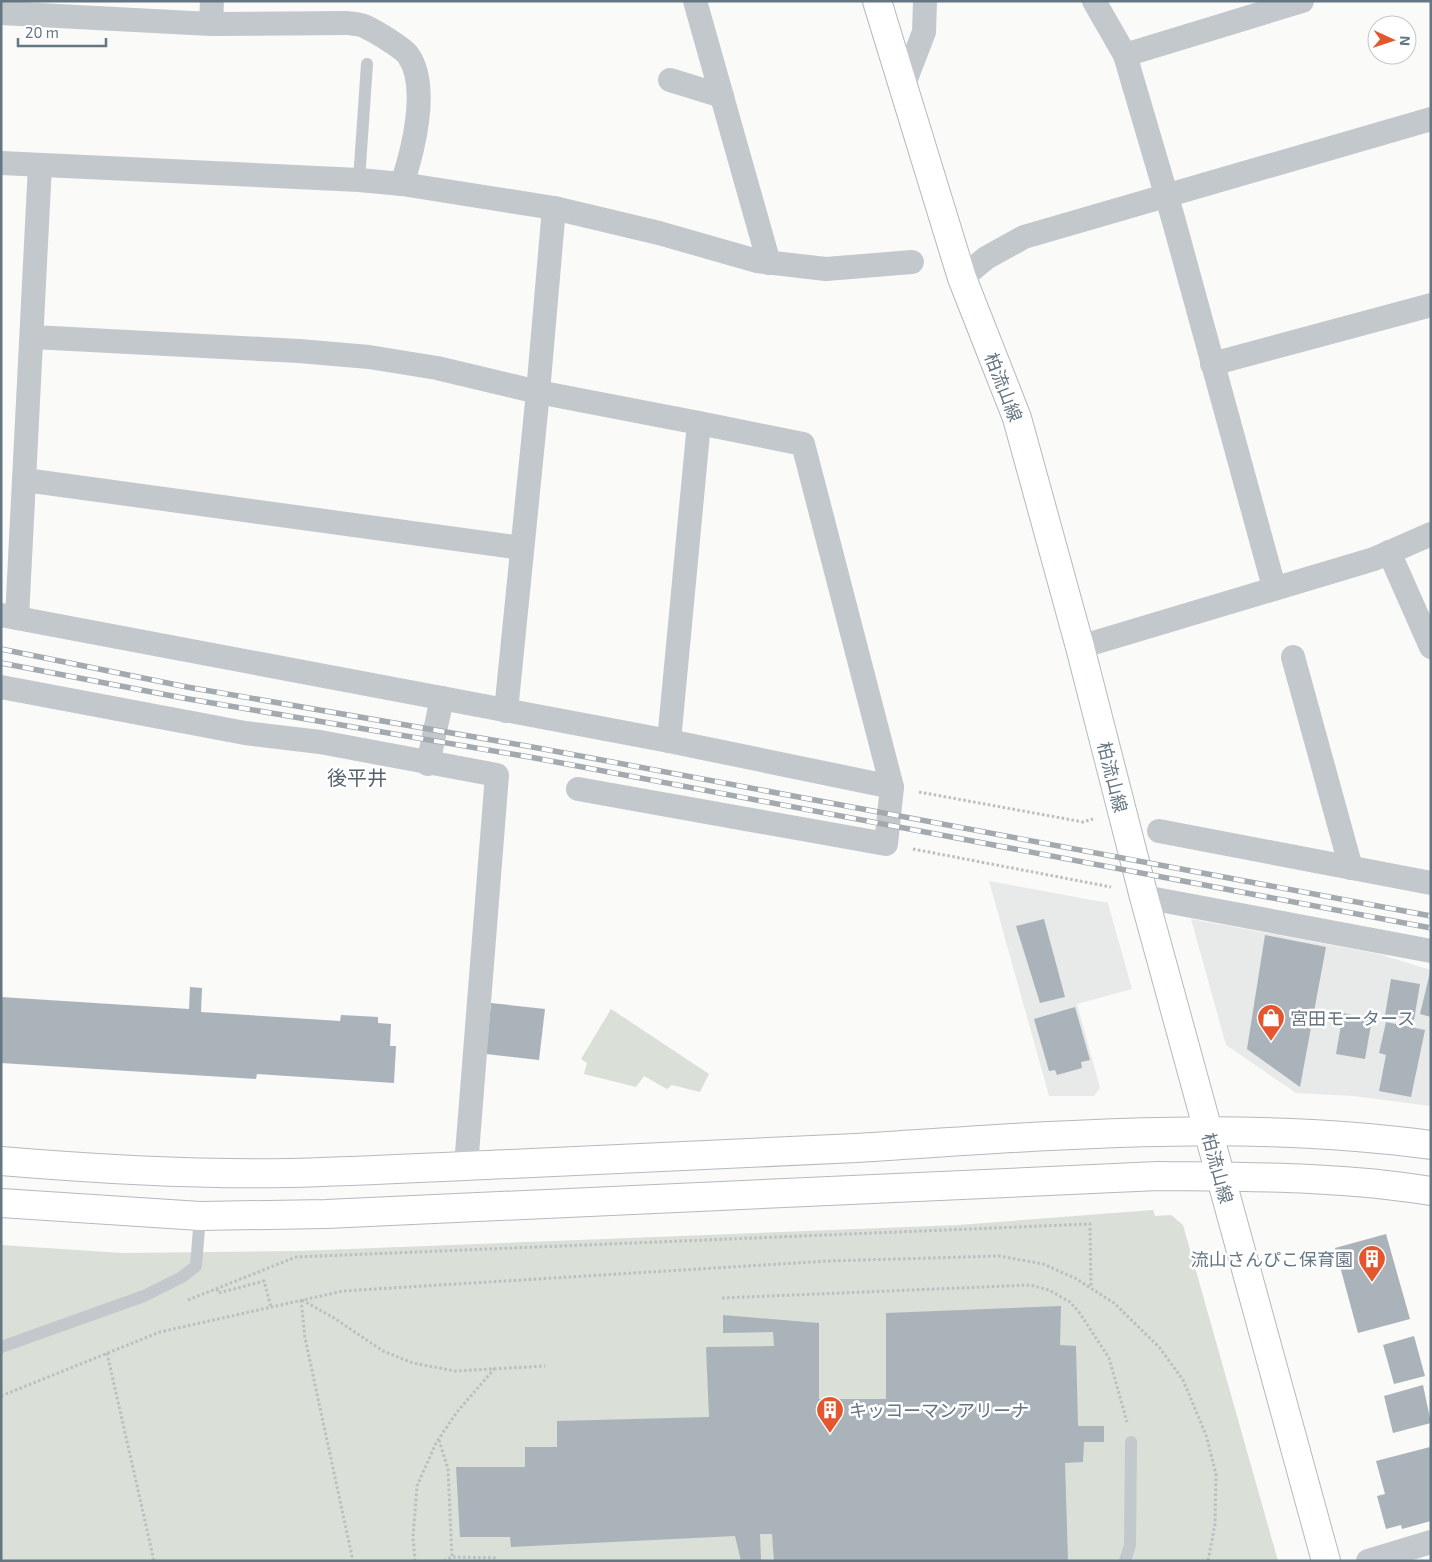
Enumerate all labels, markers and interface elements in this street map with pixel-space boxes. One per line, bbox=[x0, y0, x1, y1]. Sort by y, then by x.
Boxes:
scale bar bbox=[18, 15, 105, 47]
north arrow bbox=[1367, 15, 1417, 65]
text: 20 m bbox=[25, 23, 59, 41]
text: N bbox=[1397, 35, 1414, 46]
street label: 柏流山線 bbox=[981, 349, 1027, 425]
street label: 柏流山線 bbox=[1094, 739, 1132, 815]
district label: 後平井 bbox=[327, 765, 387, 789]
shop icon: 宮田モータース bbox=[1256, 1003, 1286, 1042]
place label: 宮田モータース bbox=[1290, 1007, 1415, 1029]
street label: 柏流山線 bbox=[1198, 1130, 1238, 1206]
building icon: 流山さんぴこ保育園 bbox=[1357, 1244, 1387, 1283]
place label: 流山さんぴこ保育園 bbox=[1191, 1248, 1353, 1270]
building icon: キッコーマンアリーナ bbox=[815, 1395, 845, 1434]
place label: キッコーマンアリーナ bbox=[849, 1399, 1029, 1421]

